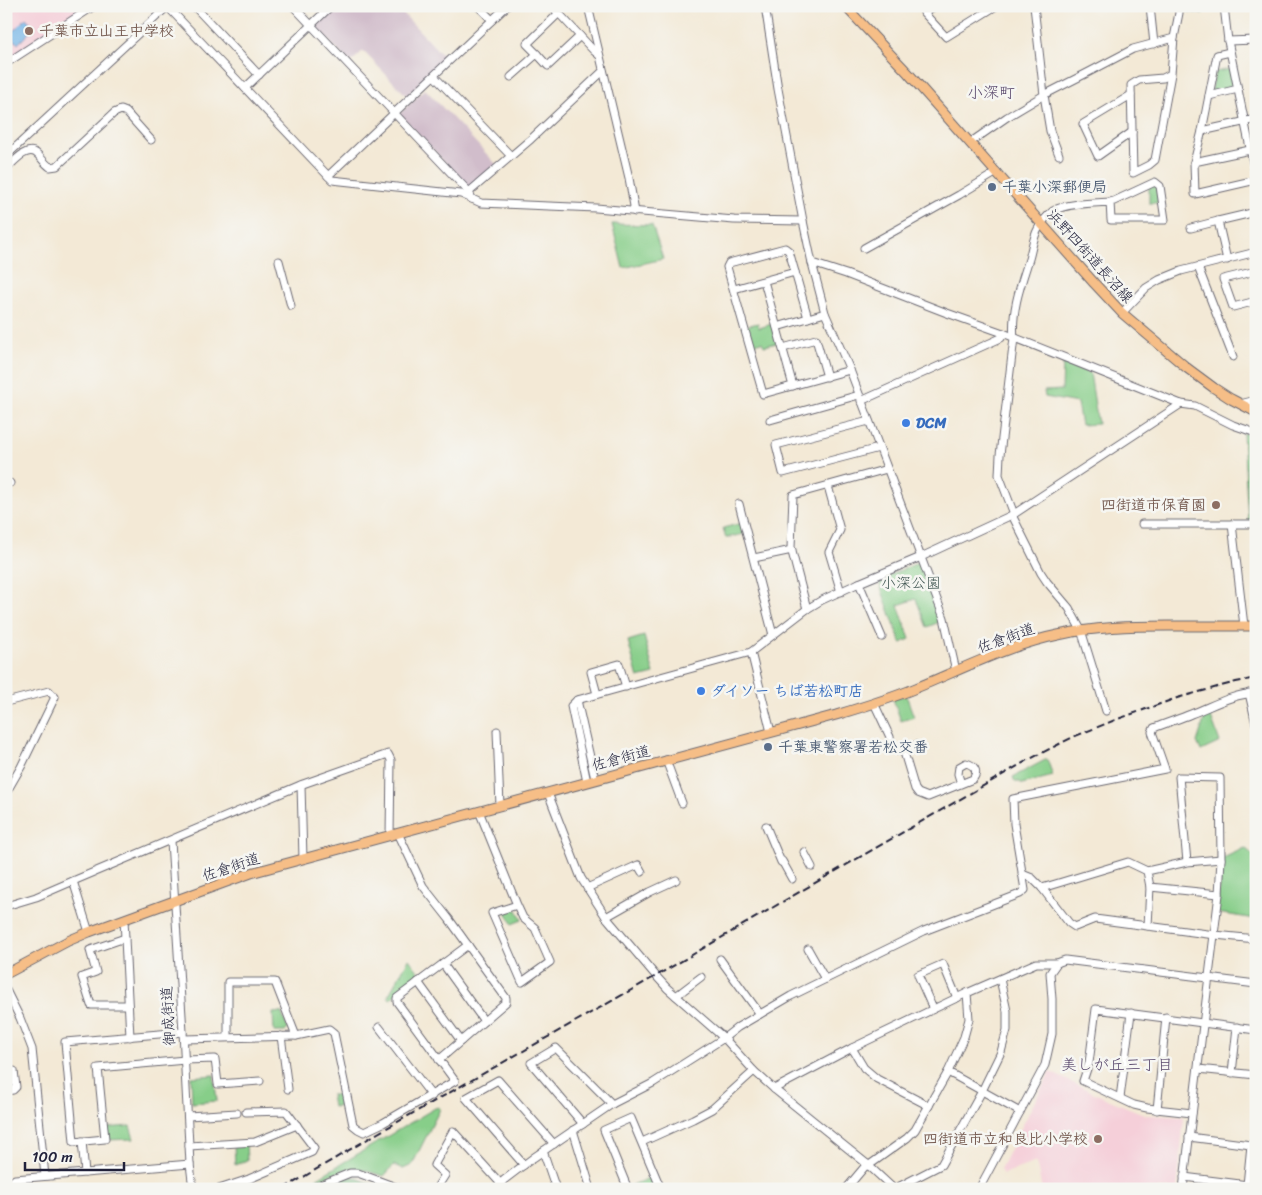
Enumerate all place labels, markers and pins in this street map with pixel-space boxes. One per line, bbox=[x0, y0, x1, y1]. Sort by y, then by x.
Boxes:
place label: 千葉市立山王中学校 bbox=[39, 18, 174, 44]
marker: 千葉市立山王中学校 bbox=[23, 25, 35, 37]
place label: 千葉小深郵便局 bbox=[1002, 174, 1107, 200]
marker: 千葉小深郵便局 bbox=[986, 181, 998, 193]
place label: DCM bbox=[916, 410, 947, 436]
marker: DCM bbox=[900, 417, 912, 429]
place label: 四街道市保育園 bbox=[1101, 492, 1206, 518]
marker: 四街道市保育園 bbox=[1210, 499, 1222, 511]
place label: ダイソー ちば若松町店 bbox=[711, 678, 863, 704]
marker: ダイソー ちば若松町店 bbox=[695, 685, 707, 697]
place label: 千葉東警察署若松交番 bbox=[778, 734, 928, 760]
marker: 千葉東警察署若松交番 bbox=[762, 741, 774, 753]
place label: 四街道市立和良比小学校 bbox=[923, 1126, 1088, 1152]
marker: 四街道市立和良比小学校 bbox=[1092, 1133, 1104, 1145]

